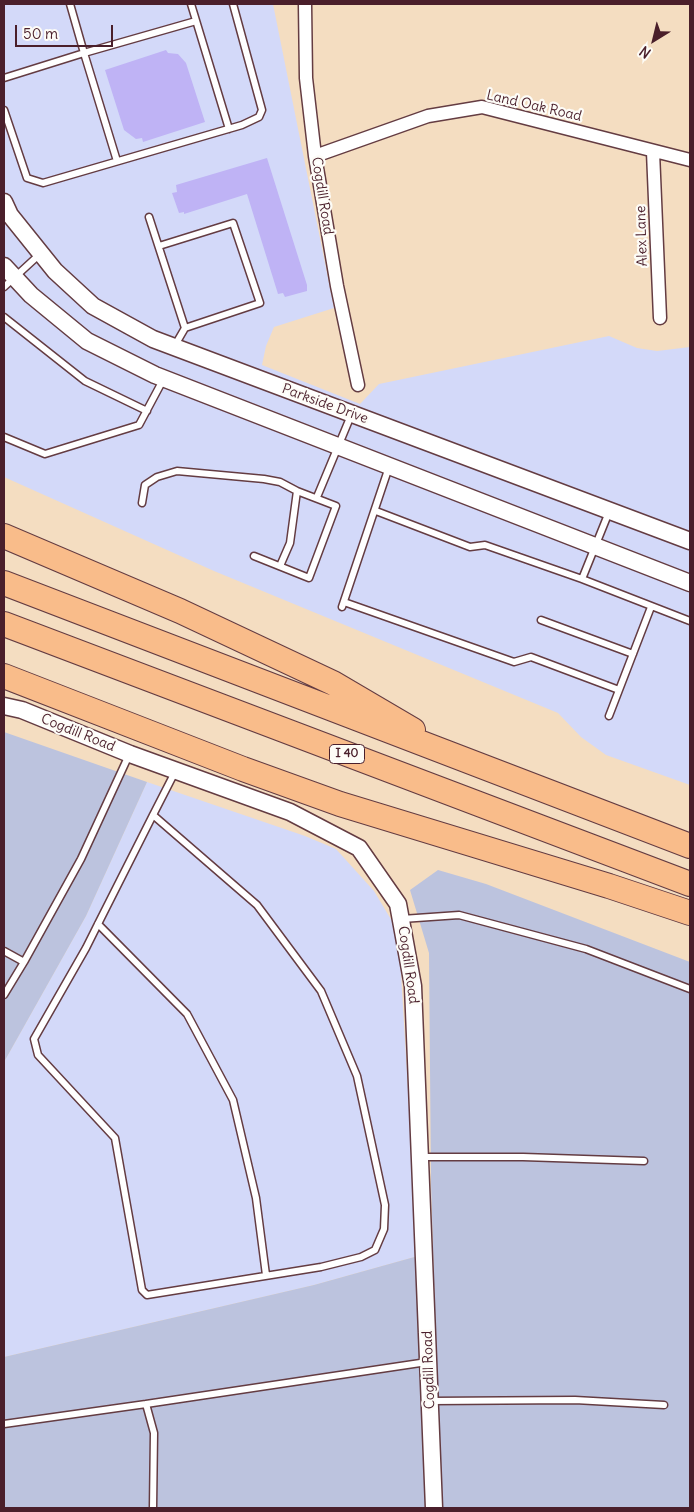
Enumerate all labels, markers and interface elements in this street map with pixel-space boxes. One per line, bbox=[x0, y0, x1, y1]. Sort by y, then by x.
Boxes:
scale bar bbox=[18, 15, 115, 47]
north arrow bbox=[629, 15, 679, 65]
text: 50 m bbox=[23, 24, 58, 43]
text: N bbox=[636, 42, 654, 62]
street label: Land Oak Road bbox=[485, 87, 583, 125]
street label: Cogdill Road bbox=[308, 156, 336, 236]
street label: Alex Lane bbox=[633, 205, 651, 267]
street label: Parkside Drive bbox=[280, 381, 370, 427]
street label: Cogdill Road bbox=[38, 710, 118, 756]
road number: I 40 bbox=[330, 744, 364, 764]
street label: Cogdill Road bbox=[394, 925, 422, 1005]
street label: Cogdill Road bbox=[419, 1330, 439, 1410]

